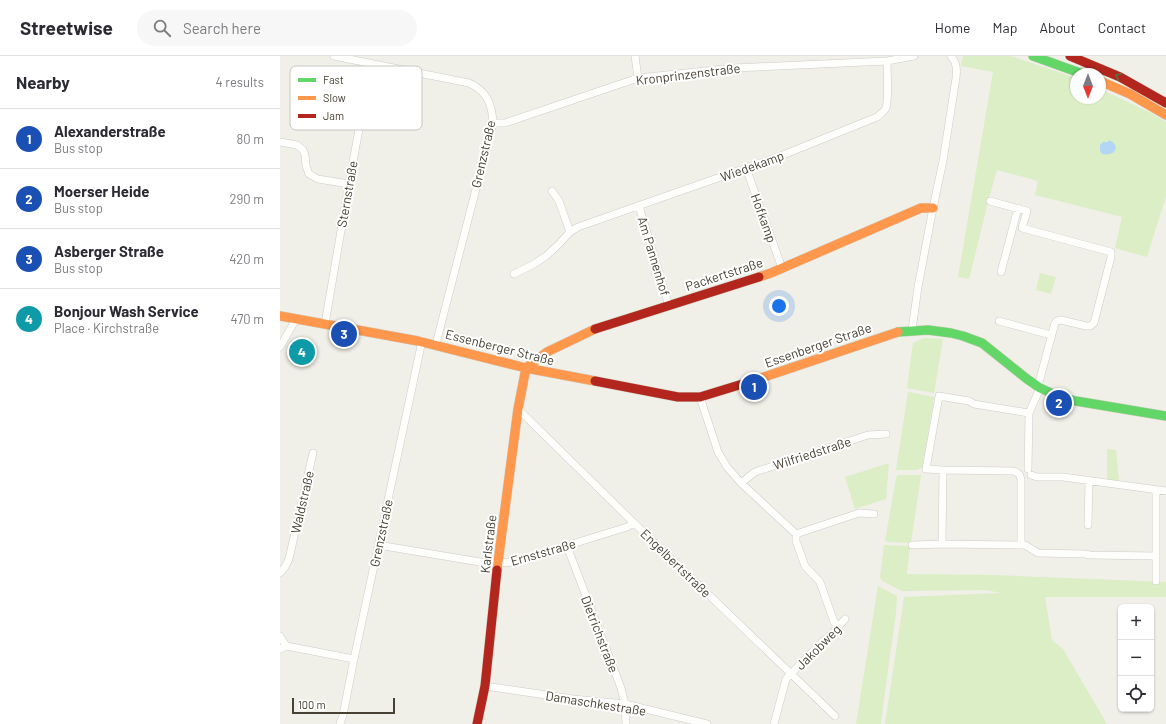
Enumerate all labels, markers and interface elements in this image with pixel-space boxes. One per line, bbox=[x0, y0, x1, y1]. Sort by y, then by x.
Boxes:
search box bbox=[137, 10, 417, 46]
text: Streetwise bbox=[20, 16, 113, 39]
icon: search bbox=[151, 17, 173, 39]
text: Search here bbox=[183, 19, 261, 37]
text: Home bbox=[935, 19, 971, 36]
text: Map bbox=[993, 19, 1017, 36]
text: About bbox=[1039, 19, 1076, 36]
text: Contact bbox=[1098, 19, 1146, 36]
street label: Kronprinzenstraße bbox=[635, 60, 741, 88]
legend bbox=[290, 66, 422, 130]
north arrow bbox=[1070, 68, 1106, 104]
text: Nearby bbox=[16, 72, 70, 92]
text: Fast bbox=[323, 73, 344, 86]
one-way arrow bbox=[1115, 73, 1122, 81]
text: 4 results bbox=[216, 74, 264, 90]
text: Slow bbox=[323, 91, 346, 104]
text: Jam bbox=[323, 109, 344, 122]
street label: Grenzstraße bbox=[467, 119, 499, 189]
text: Alexanderstraße bbox=[54, 122, 166, 140]
text: 1 bbox=[27, 131, 31, 147]
text: 80 m bbox=[237, 131, 264, 147]
text: Bus stop bbox=[54, 140, 103, 156]
street label: Wiedekamp bbox=[718, 147, 786, 185]
street label: Sternstraße bbox=[333, 159, 361, 229]
text: Moerser Heide bbox=[54, 182, 149, 200]
text: 2 bbox=[25, 191, 33, 207]
text: 290 m bbox=[230, 191, 264, 207]
street label: Hofkamp bbox=[748, 191, 780, 245]
text: Bus stop bbox=[54, 200, 103, 216]
street label: Am Pannenhof bbox=[634, 214, 674, 298]
text: Asberger Straße bbox=[54, 242, 164, 260]
text: 3 bbox=[25, 251, 33, 267]
text: 420 m bbox=[229, 251, 264, 267]
street label: Packertstraße bbox=[683, 254, 765, 294]
text: Bus stop bbox=[54, 260, 103, 276]
your location bbox=[769, 296, 789, 316]
text: Bonjour Wash Service bbox=[54, 302, 199, 320]
text: 4 bbox=[25, 311, 33, 327]
text: 470 m bbox=[230, 311, 264, 327]
pin: 3 bbox=[331, 319, 357, 349]
street label: Essenberger Straße bbox=[763, 319, 873, 371]
text: Place · Kirchstraße bbox=[54, 320, 159, 336]
street label: Essenberger Straße bbox=[444, 326, 556, 368]
pin: 4 bbox=[289, 337, 315, 367]
pin: 1 bbox=[741, 372, 767, 402]
pin: 2 bbox=[1046, 388, 1072, 418]
street label: Wilfriedstraße bbox=[771, 433, 853, 473]
street label: Waldstraße bbox=[287, 469, 317, 535]
street label: Grenzstraße bbox=[366, 498, 396, 568]
street label: Karlstraße bbox=[476, 514, 500, 574]
street label: Engelbertstraße bbox=[637, 525, 715, 601]
street label: Ernststraße bbox=[509, 535, 578, 569]
street label: Dietrichstraße bbox=[578, 593, 622, 675]
map controls bbox=[1118, 604, 1154, 712]
button: + bbox=[1118, 604, 1154, 640]
street label: Jakobweg bbox=[792, 621, 844, 673]
button: − bbox=[1118, 640, 1154, 676]
button: locate bbox=[1118, 676, 1154, 712]
street label: Damaschkestraße bbox=[545, 687, 647, 719]
scale bar bbox=[292, 696, 395, 715]
text: 100 m bbox=[298, 698, 326, 711]

